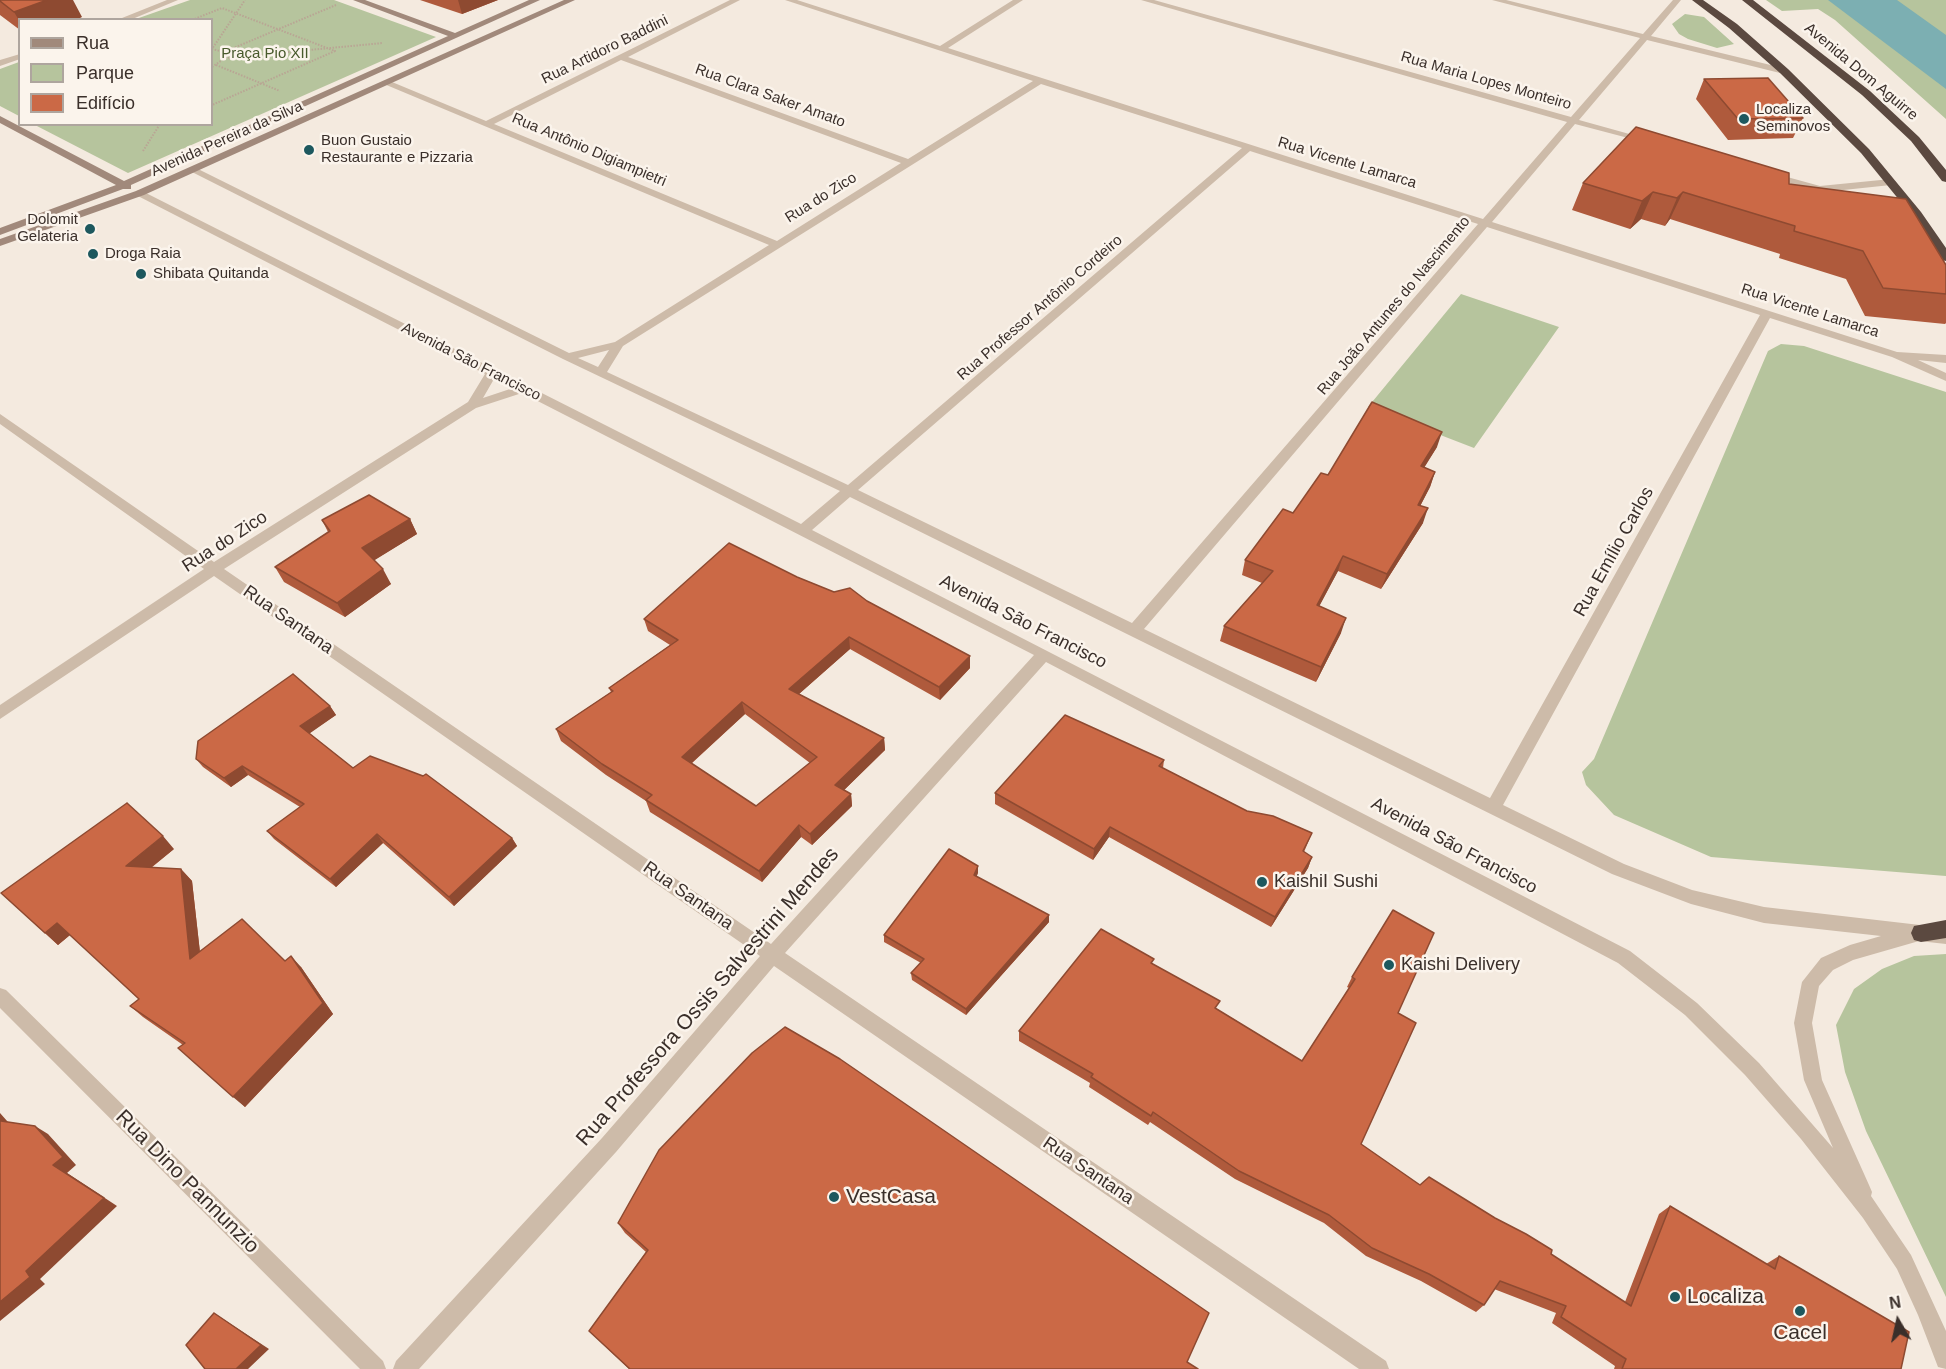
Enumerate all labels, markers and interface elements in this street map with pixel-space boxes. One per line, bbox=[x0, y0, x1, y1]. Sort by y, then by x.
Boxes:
street label: Rua Artidoro Baddini bbox=[539, 12, 671, 88]
legend bbox=[18, 18, 213, 126]
street label: Avenida Dom Aguirre bbox=[1801, 19, 1921, 125]
text: Rua bbox=[76, 33, 109, 53]
park label: Praça Pio XII bbox=[221, 45, 309, 63]
street label: Rua Maria Lopes Monteiro bbox=[1399, 48, 1573, 114]
street label: Rua Clara Saker Amato bbox=[692, 60, 848, 132]
text: Parque bbox=[76, 63, 134, 83]
text: Edifício bbox=[76, 93, 135, 113]
street label: Avenida Pereira da Silva bbox=[148, 97, 306, 181]
place label: Localiza Seminovos bbox=[1756, 101, 1830, 136]
street label: Rua Antônio Digiampietri bbox=[509, 109, 669, 191]
marker: Localiza Seminovos bbox=[1737, 112, 1751, 126]
place label: Buon Gustaio Restaurante e Pizzaria bbox=[321, 132, 473, 167]
street label: Rua Vicente Lamarca bbox=[1276, 133, 1418, 193]
marker: Buon Gustaio Restaurante e Pizzaria bbox=[302, 143, 316, 157]
street label: Rua do Zico bbox=[782, 169, 860, 227]
place label: Dolomit Gelateria bbox=[17, 211, 78, 246]
street label: Rua João Antunes do Nascimento bbox=[1314, 213, 1474, 399]
marker: Dolomit Gelateria bbox=[83, 222, 97, 236]
street label: Rua Professor Antônio Cordeiro bbox=[954, 231, 1126, 385]
place label: Droga Raia bbox=[105, 245, 181, 263]
marker: Droga Raia bbox=[86, 247, 100, 261]
place label: Shibata Quitanda bbox=[153, 265, 269, 283]
marker: Shibata Quitanda bbox=[134, 267, 148, 281]
street label: Rua Vicente Lamarca bbox=[1739, 280, 1881, 342]
street label: Avenida São Francisco bbox=[398, 319, 544, 405]
street label: Rua Emílio Carlos bbox=[1569, 483, 1659, 621]
street label: Rua do Zico bbox=[178, 507, 272, 577]
street label: Avenida São Francisco bbox=[936, 570, 1110, 674]
street label: Rua Santana bbox=[239, 581, 337, 659]
street label: Avenida São Francisco bbox=[1367, 793, 1541, 899]
street label: Rua Professora Ossis Salvestrini Mendes bbox=[571, 843, 845, 1151]
street label: Rua Santana bbox=[639, 857, 737, 935]
place label: KaishiI Sushi bbox=[1274, 871, 1378, 893]
marker: KaishiI Sushi bbox=[1255, 875, 1269, 889]
place label: Kaishi Delivery bbox=[1401, 954, 1520, 976]
marker: Kaishi Delivery bbox=[1382, 958, 1396, 972]
street label: Rua Dino Pannunzio bbox=[110, 1105, 264, 1259]
street label: Rua Santana bbox=[1038, 1133, 1138, 1209]
place label: VestCasa bbox=[846, 1184, 936, 1210]
marker: VestCasa bbox=[827, 1190, 841, 1204]
place label: Localiza bbox=[1687, 1284, 1764, 1310]
marker: Localiza bbox=[1668, 1290, 1682, 1304]
north arrow bbox=[1868, 1291, 1928, 1351]
text: N bbox=[1888, 1293, 1902, 1312]
marker: Cacel bbox=[1793, 1304, 1807, 1318]
place label: Cacel bbox=[1773, 1320, 1827, 1346]

